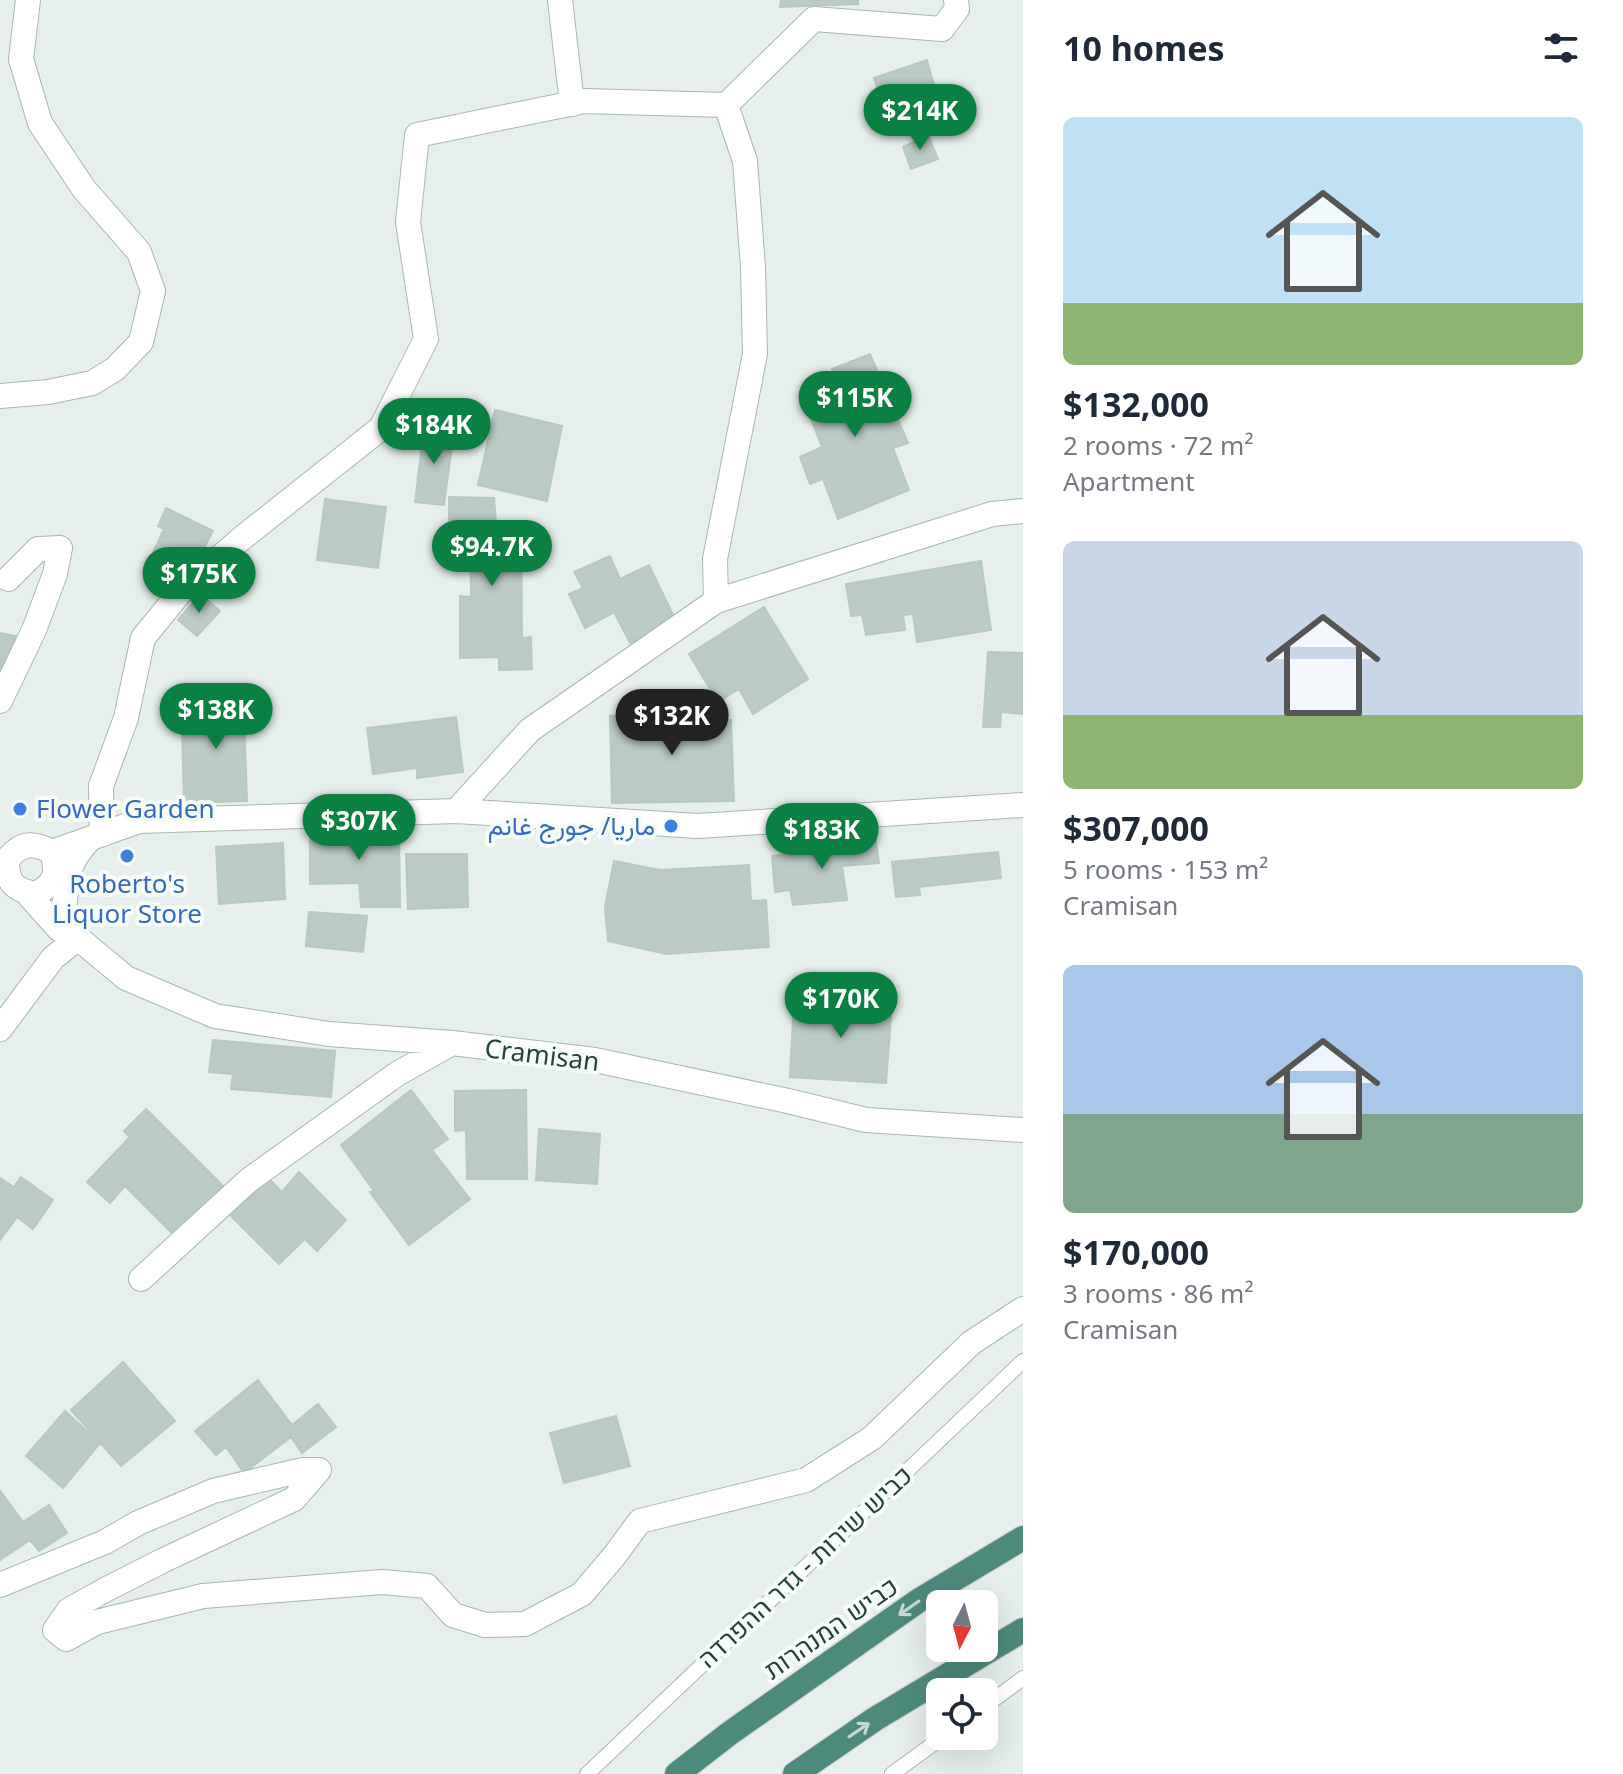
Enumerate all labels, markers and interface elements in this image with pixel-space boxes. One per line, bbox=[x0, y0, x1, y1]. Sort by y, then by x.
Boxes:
text: 10 homes bbox=[1063, 25, 1225, 71]
icon: filters bbox=[1539, 26, 1583, 70]
pin: $214K bbox=[864, 84, 976, 152]
text: $214K bbox=[882, 92, 958, 128]
icon: home bbox=[1251, 169, 1395, 313]
pin: $115K bbox=[799, 371, 911, 439]
text: $115K bbox=[817, 379, 893, 415]
text: $132,000 bbox=[1063, 381, 1209, 427]
pin: $184K bbox=[378, 398, 490, 466]
text: $184K bbox=[396, 406, 472, 442]
text: 2 rooms · 72 m² bbox=[1063, 427, 1253, 463]
text: Apartment bbox=[1063, 463, 1195, 499]
pin: $94.7K bbox=[427, 520, 557, 588]
text: $94.7K bbox=[450, 528, 534, 564]
pin: $175K bbox=[143, 547, 255, 615]
text: $175K bbox=[161, 555, 237, 591]
icon: home bbox=[1251, 593, 1395, 737]
pin: $138K bbox=[160, 683, 272, 751]
pin: $132K bbox=[616, 689, 728, 757]
text: $138K bbox=[178, 691, 254, 727]
text: $132K bbox=[634, 697, 710, 733]
place label: Flower Garden bbox=[36, 790, 214, 826]
pin: $307K bbox=[303, 794, 415, 862]
marker: Flower Garden bbox=[11, 800, 29, 818]
text: $307K bbox=[321, 802, 397, 838]
pin: $183K bbox=[766, 803, 878, 871]
text: $307,000 bbox=[1063, 805, 1209, 851]
place label: ماريا/ جورج غانم bbox=[488, 807, 655, 844]
text: $183K bbox=[784, 811, 860, 847]
marker: ماريا/ جورج غانم bbox=[662, 817, 680, 835]
marker: Roberto's Liquor Store bbox=[118, 847, 136, 865]
text: 5 rooms · 153 m² bbox=[1063, 851, 1268, 887]
place label: Roberto's Liquor Store bbox=[52, 865, 202, 931]
text: Cramisan bbox=[1063, 887, 1178, 923]
pin: $170K bbox=[785, 972, 897, 1040]
text: $170K bbox=[803, 980, 879, 1016]
icon: home bbox=[1251, 1017, 1395, 1161]
street label: Cramisan bbox=[483, 1029, 602, 1079]
text: $170,000 bbox=[1063, 1229, 1209, 1275]
text: 3 rooms · 86 m² bbox=[1063, 1275, 1253, 1311]
text: Cramisan bbox=[1063, 1311, 1178, 1347]
street label: כביש שירות - גדר ההפרדה bbox=[689, 1457, 920, 1675]
street label: כביש המנהרות bbox=[756, 1568, 905, 1687]
north arrow bbox=[926, 1590, 998, 1662]
map controls bbox=[926, 1590, 998, 1750]
one-way arrow bbox=[898, 1600, 920, 1616]
button: locate bbox=[926, 1678, 998, 1750]
one-way arrow bbox=[848, 1722, 870, 1738]

